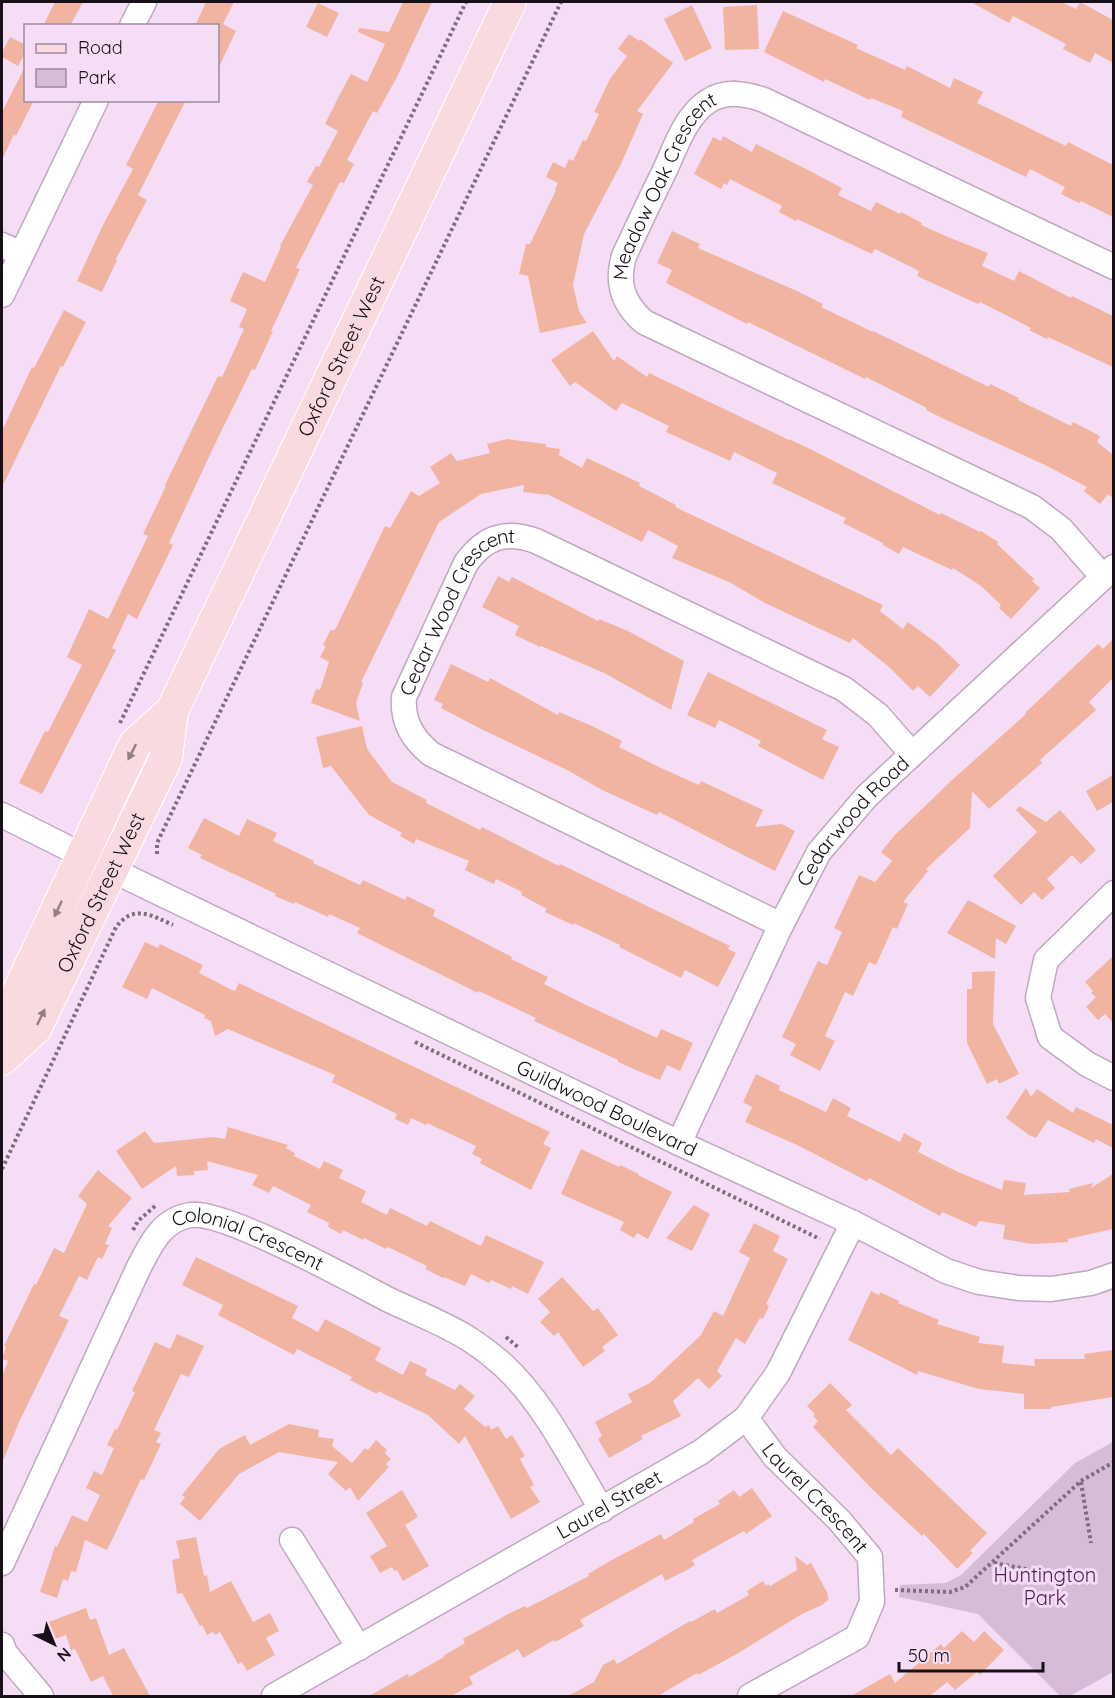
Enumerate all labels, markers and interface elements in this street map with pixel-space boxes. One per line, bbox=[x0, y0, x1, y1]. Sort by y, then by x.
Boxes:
legend bbox=[24, 24, 219, 102]
text: Road bbox=[78, 36, 123, 59]
text: Park bbox=[78, 66, 116, 89]
street label: Meadow Oak Crescent bbox=[607, 86, 721, 281]
street label: Oxford Street West bbox=[292, 271, 390, 440]
street label: Cedar Wood Crescent bbox=[393, 523, 515, 700]
one-way arrow bbox=[127, 744, 136, 761]
street label: Cedarwood Road bbox=[790, 750, 914, 890]
street label: Oxford Street West bbox=[51, 808, 150, 977]
one-way arrow bbox=[53, 900, 62, 917]
one-way arrow bbox=[36, 1008, 46, 1025]
street label: Guildwood Boulevard bbox=[513, 1054, 701, 1162]
street label: Colonial Crescent bbox=[167, 1201, 328, 1276]
street label: Laurel Crescent bbox=[757, 1438, 874, 1558]
street label: Laurel Street bbox=[552, 1464, 666, 1544]
park label: Huntington Park bbox=[994, 1562, 1096, 1610]
north arrow bbox=[24, 1614, 84, 1674]
scale bar bbox=[899, 1635, 1043, 1673]
text: N bbox=[53, 1644, 75, 1666]
text: 50 m bbox=[908, 1644, 950, 1667]

